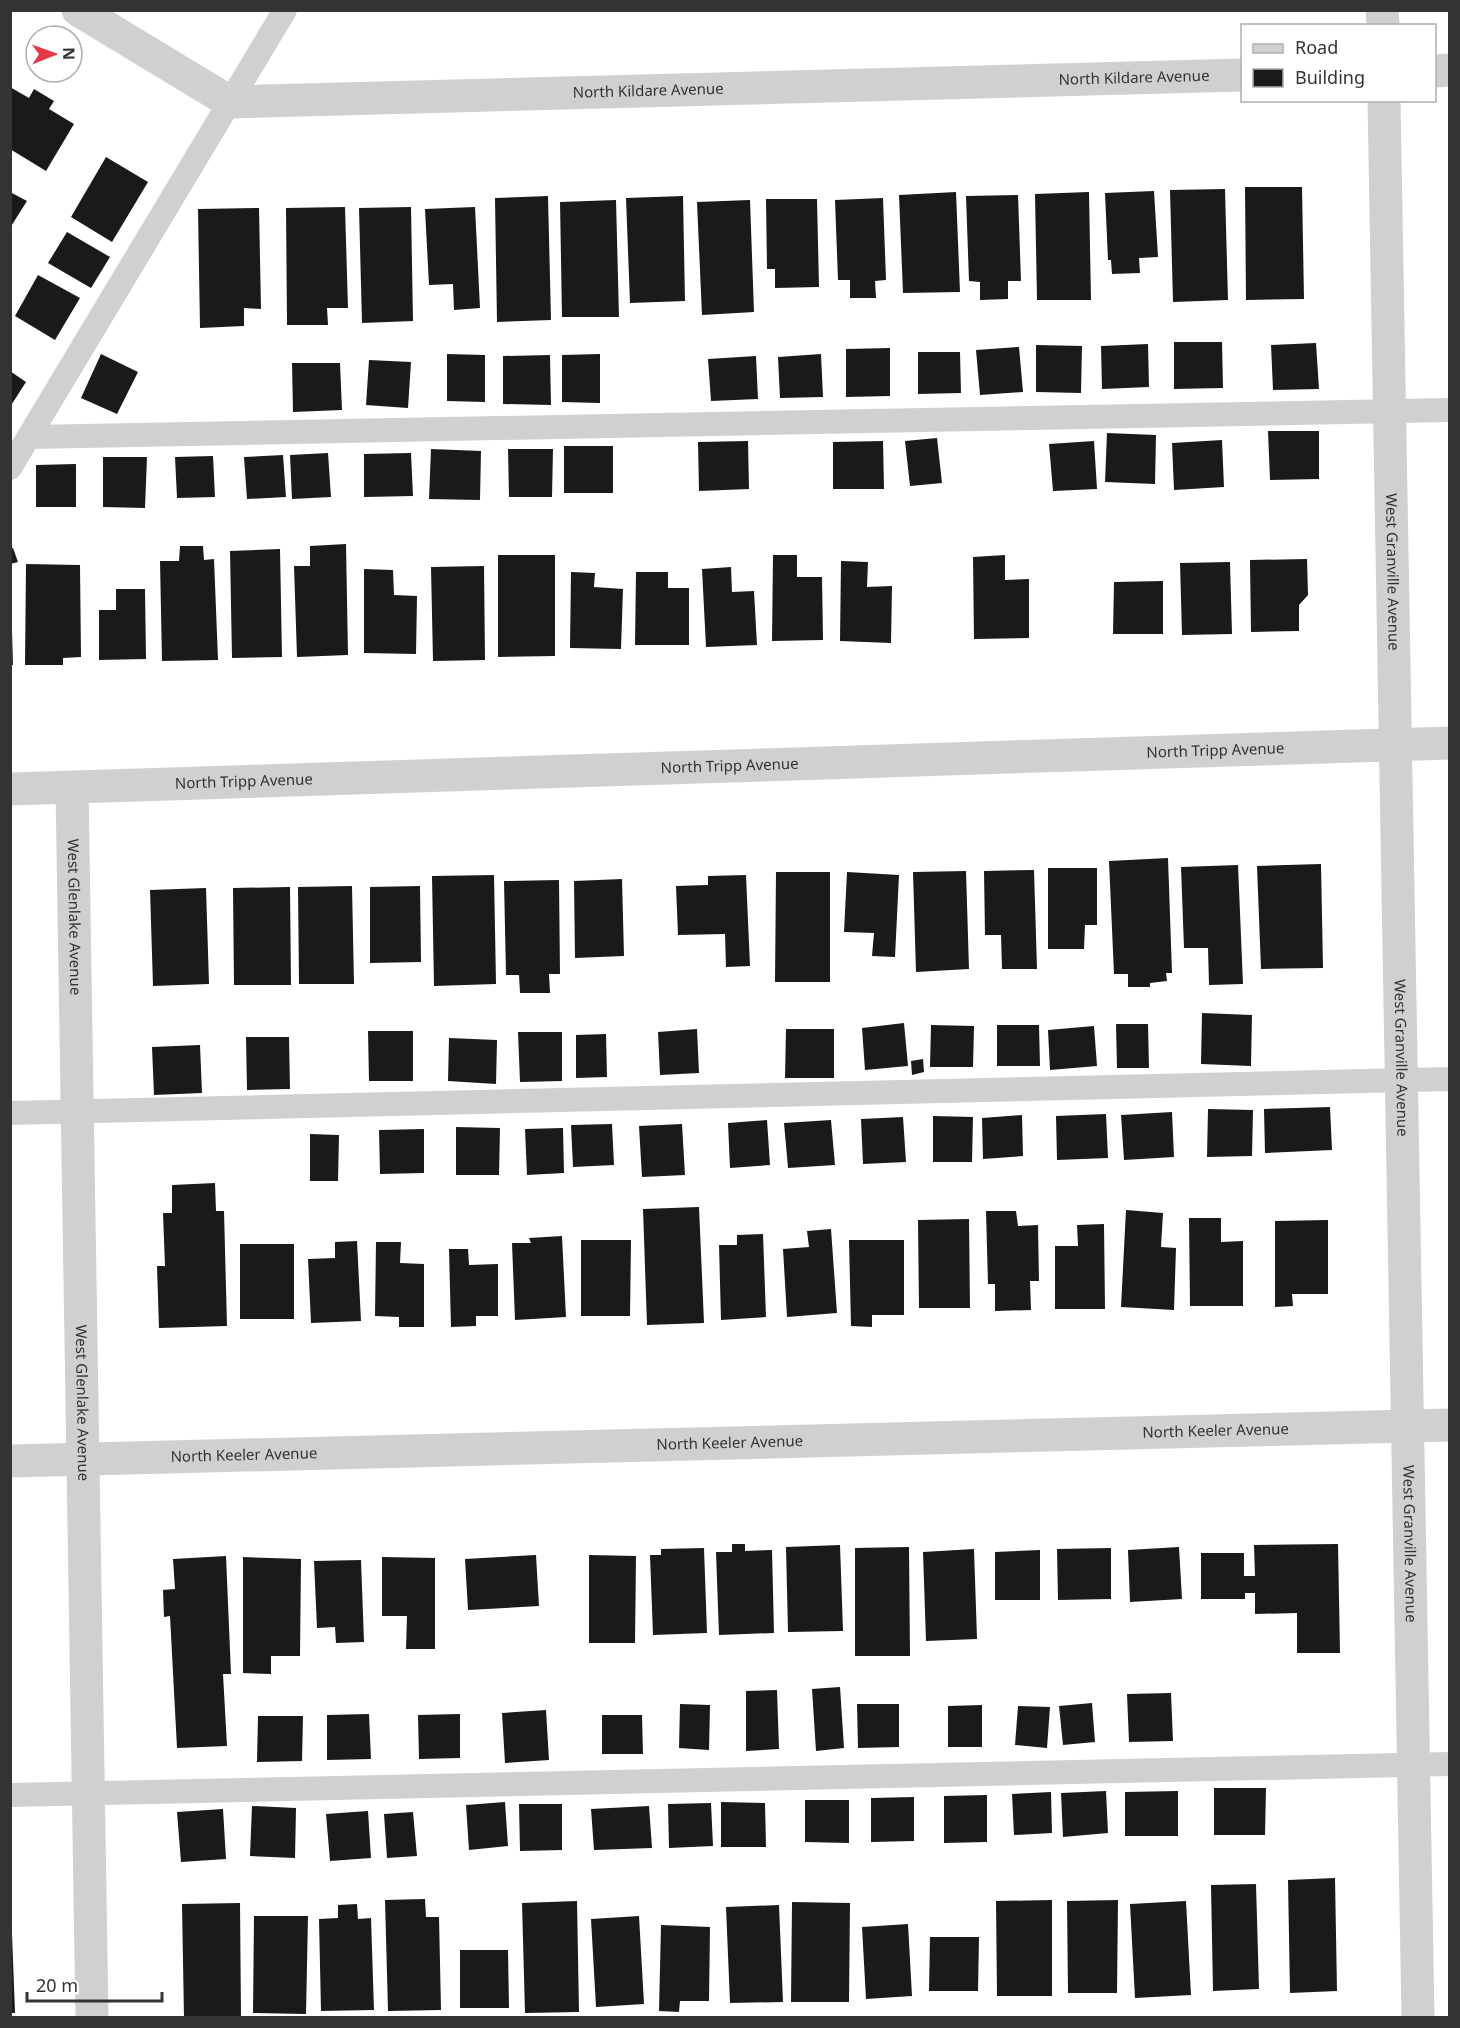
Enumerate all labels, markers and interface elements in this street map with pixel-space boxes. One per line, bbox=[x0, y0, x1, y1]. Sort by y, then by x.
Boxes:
north arrow bbox=[24, 24, 84, 84]
legend bbox=[1241, 24, 1436, 102]
text: Road bbox=[1295, 35, 1338, 59]
text: N bbox=[58, 47, 80, 60]
street label: North Kildare Avenue bbox=[1058, 65, 1210, 89]
text: Building bbox=[1295, 65, 1365, 89]
street label: North Kildare Avenue bbox=[572, 78, 724, 102]
street label: West Granville Avenue bbox=[1382, 493, 1405, 651]
street label: North Tripp Avenue bbox=[1146, 737, 1285, 762]
street label: North Tripp Avenue bbox=[660, 753, 799, 777]
street label: North Tripp Avenue bbox=[175, 768, 313, 793]
street label: West Glenlake Avenue bbox=[64, 839, 86, 995]
street label: West Granville Avenue bbox=[1391, 979, 1413, 1137]
street label: West Glenlake Avenue bbox=[72, 1324, 94, 1481]
street label: North Keeler Avenue bbox=[1142, 1418, 1289, 1442]
street label: North Keeler Avenue bbox=[656, 1430, 803, 1454]
street label: North Keeler Avenue bbox=[170, 1442, 317, 1466]
street label: West Granville Avenue bbox=[1399, 1465, 1422, 1623]
scale bar bbox=[27, 1965, 162, 2003]
text: 20 m bbox=[36, 1973, 78, 1997]

